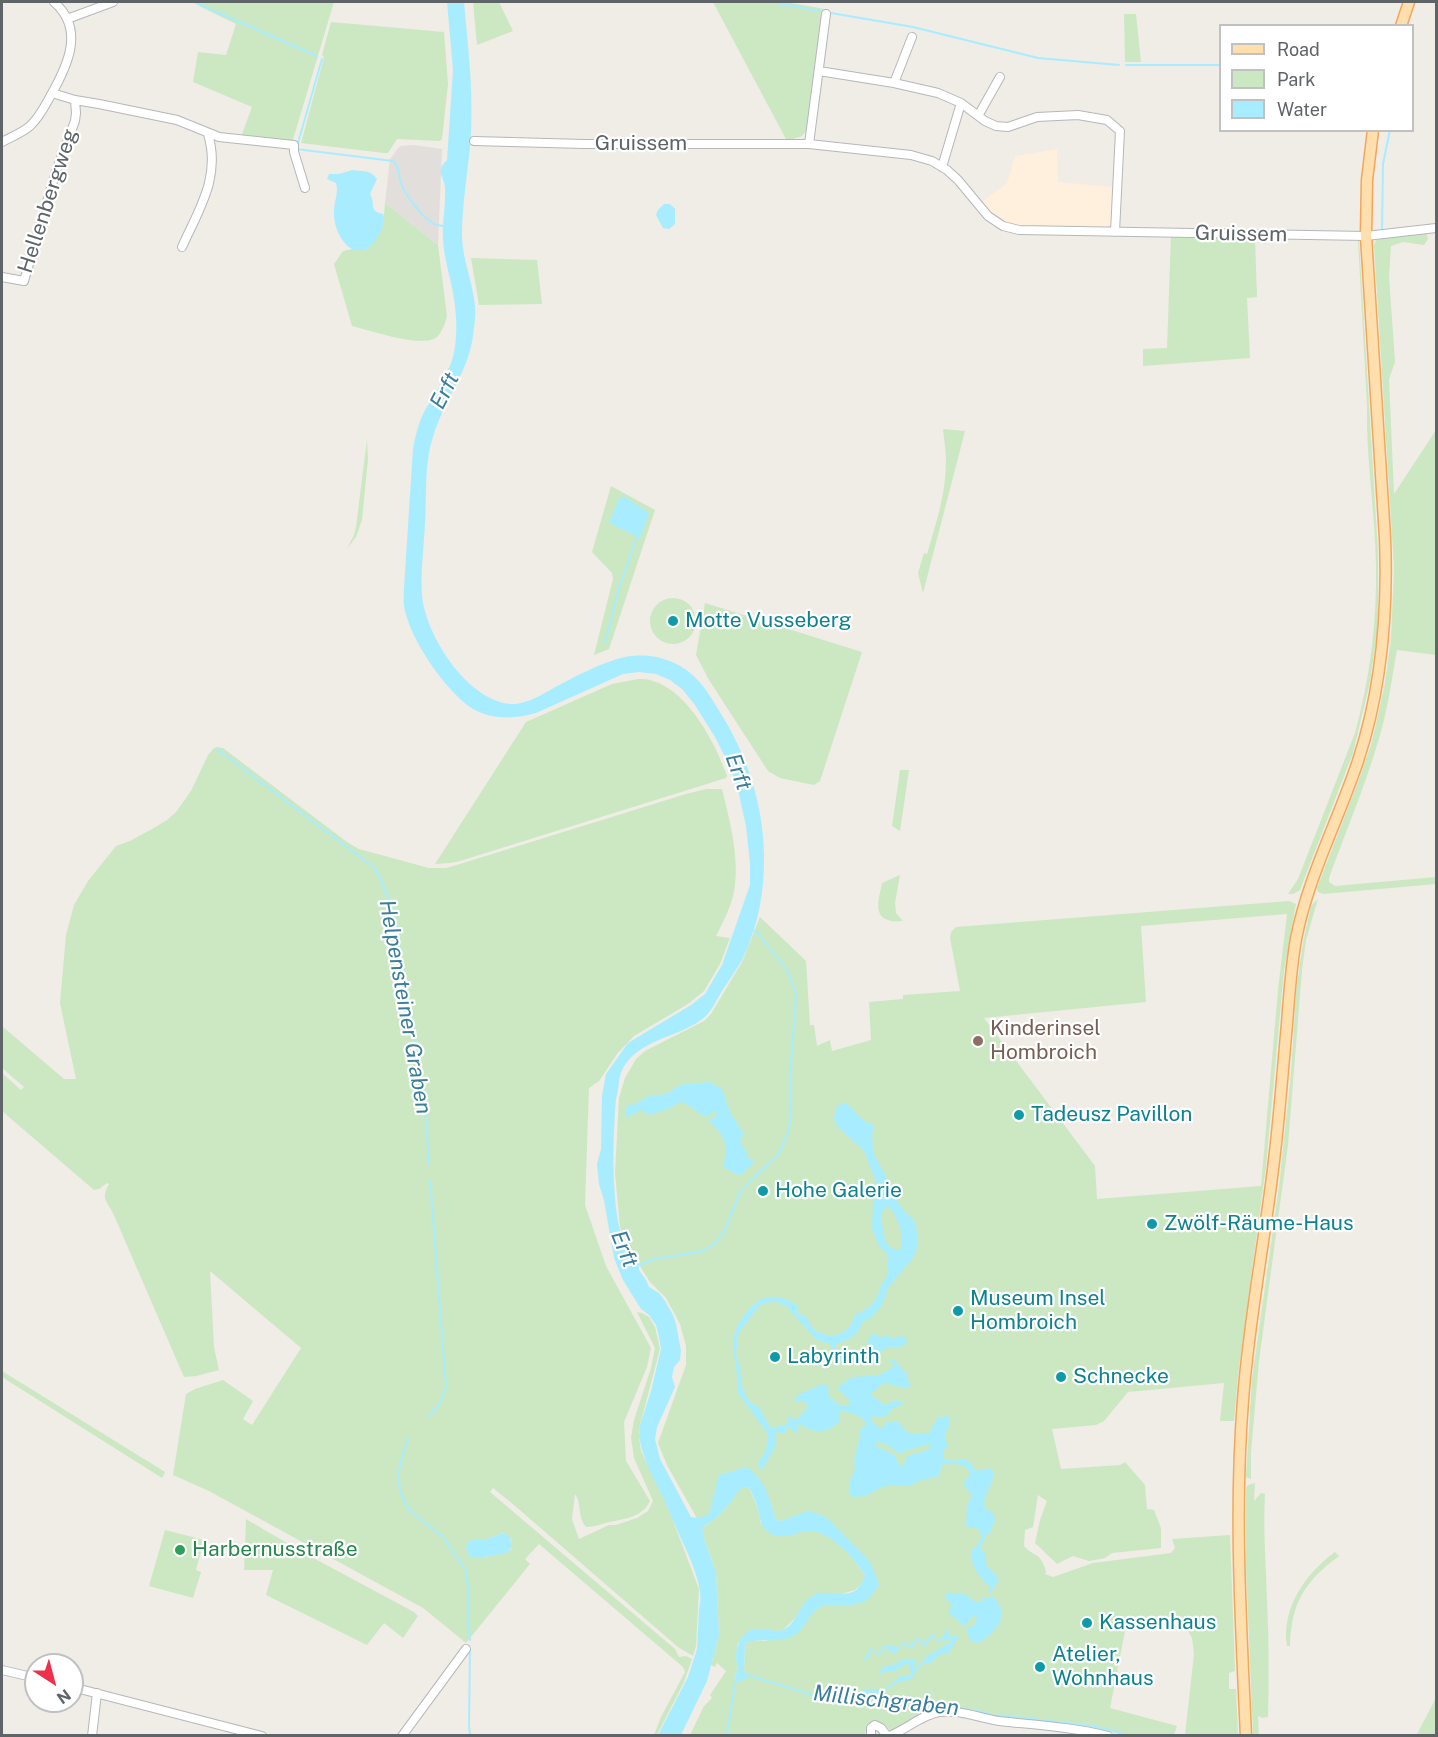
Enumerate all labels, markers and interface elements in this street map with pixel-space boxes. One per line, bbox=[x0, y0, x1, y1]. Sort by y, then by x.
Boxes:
legend bbox=[1219, 24, 1414, 132]
text: Road bbox=[1277, 39, 1320, 60]
text: Park bbox=[1277, 69, 1315, 90]
text: Water bbox=[1277, 99, 1327, 120]
street label: Hellenbergweg bbox=[13, 126, 83, 276]
street label: Gruissem bbox=[595, 131, 687, 157]
street label: Gruissem bbox=[1195, 221, 1287, 247]
water label: Erft bbox=[425, 368, 465, 414]
place label: Motte Vusseberg bbox=[685, 608, 852, 634]
marker: Motte Vusseberg bbox=[666, 614, 680, 628]
water label: Erft bbox=[719, 750, 757, 794]
water label: Helpensteiner Graben bbox=[373, 898, 437, 1116]
place label: Kinderinsel Hombroich bbox=[990, 1016, 1101, 1066]
marker: Kinderinsel Hombroich bbox=[971, 1034, 985, 1048]
place label: Tadeusz Pavillon bbox=[1031, 1102, 1192, 1128]
marker: Tadeusz Pavillon bbox=[1012, 1108, 1026, 1122]
place label: Hohe Galerie bbox=[775, 1178, 902, 1204]
marker: Hohe Galerie bbox=[756, 1184, 770, 1198]
place label: Zwölf-Räume-Haus bbox=[1164, 1211, 1354, 1237]
marker: Zwölf-Räume-Haus bbox=[1145, 1217, 1159, 1231]
water label: Erft bbox=[605, 1227, 643, 1271]
place label: Museum Insel Hombroich bbox=[970, 1286, 1106, 1336]
marker: Museum Insel Hombroich bbox=[951, 1304, 965, 1318]
place label: Labyrinth bbox=[787, 1344, 879, 1370]
marker: Labyrinth bbox=[768, 1350, 782, 1364]
place label: Schnecke bbox=[1073, 1364, 1169, 1390]
marker: Schnecke bbox=[1054, 1370, 1068, 1384]
place label: Harbernusstraße bbox=[192, 1537, 358, 1563]
marker: Harbernusstraße bbox=[173, 1543, 187, 1557]
place label: Kassenhaus bbox=[1099, 1610, 1216, 1636]
marker: Kassenhaus bbox=[1080, 1616, 1094, 1630]
place label: Atelier, Wohnhaus bbox=[1052, 1642, 1154, 1692]
north arrow bbox=[24, 1653, 84, 1713]
marker: Atelier, Wohnhaus bbox=[1033, 1660, 1047, 1674]
water label: Millischgraben bbox=[812, 1680, 960, 1722]
text: N bbox=[53, 1685, 74, 1708]

